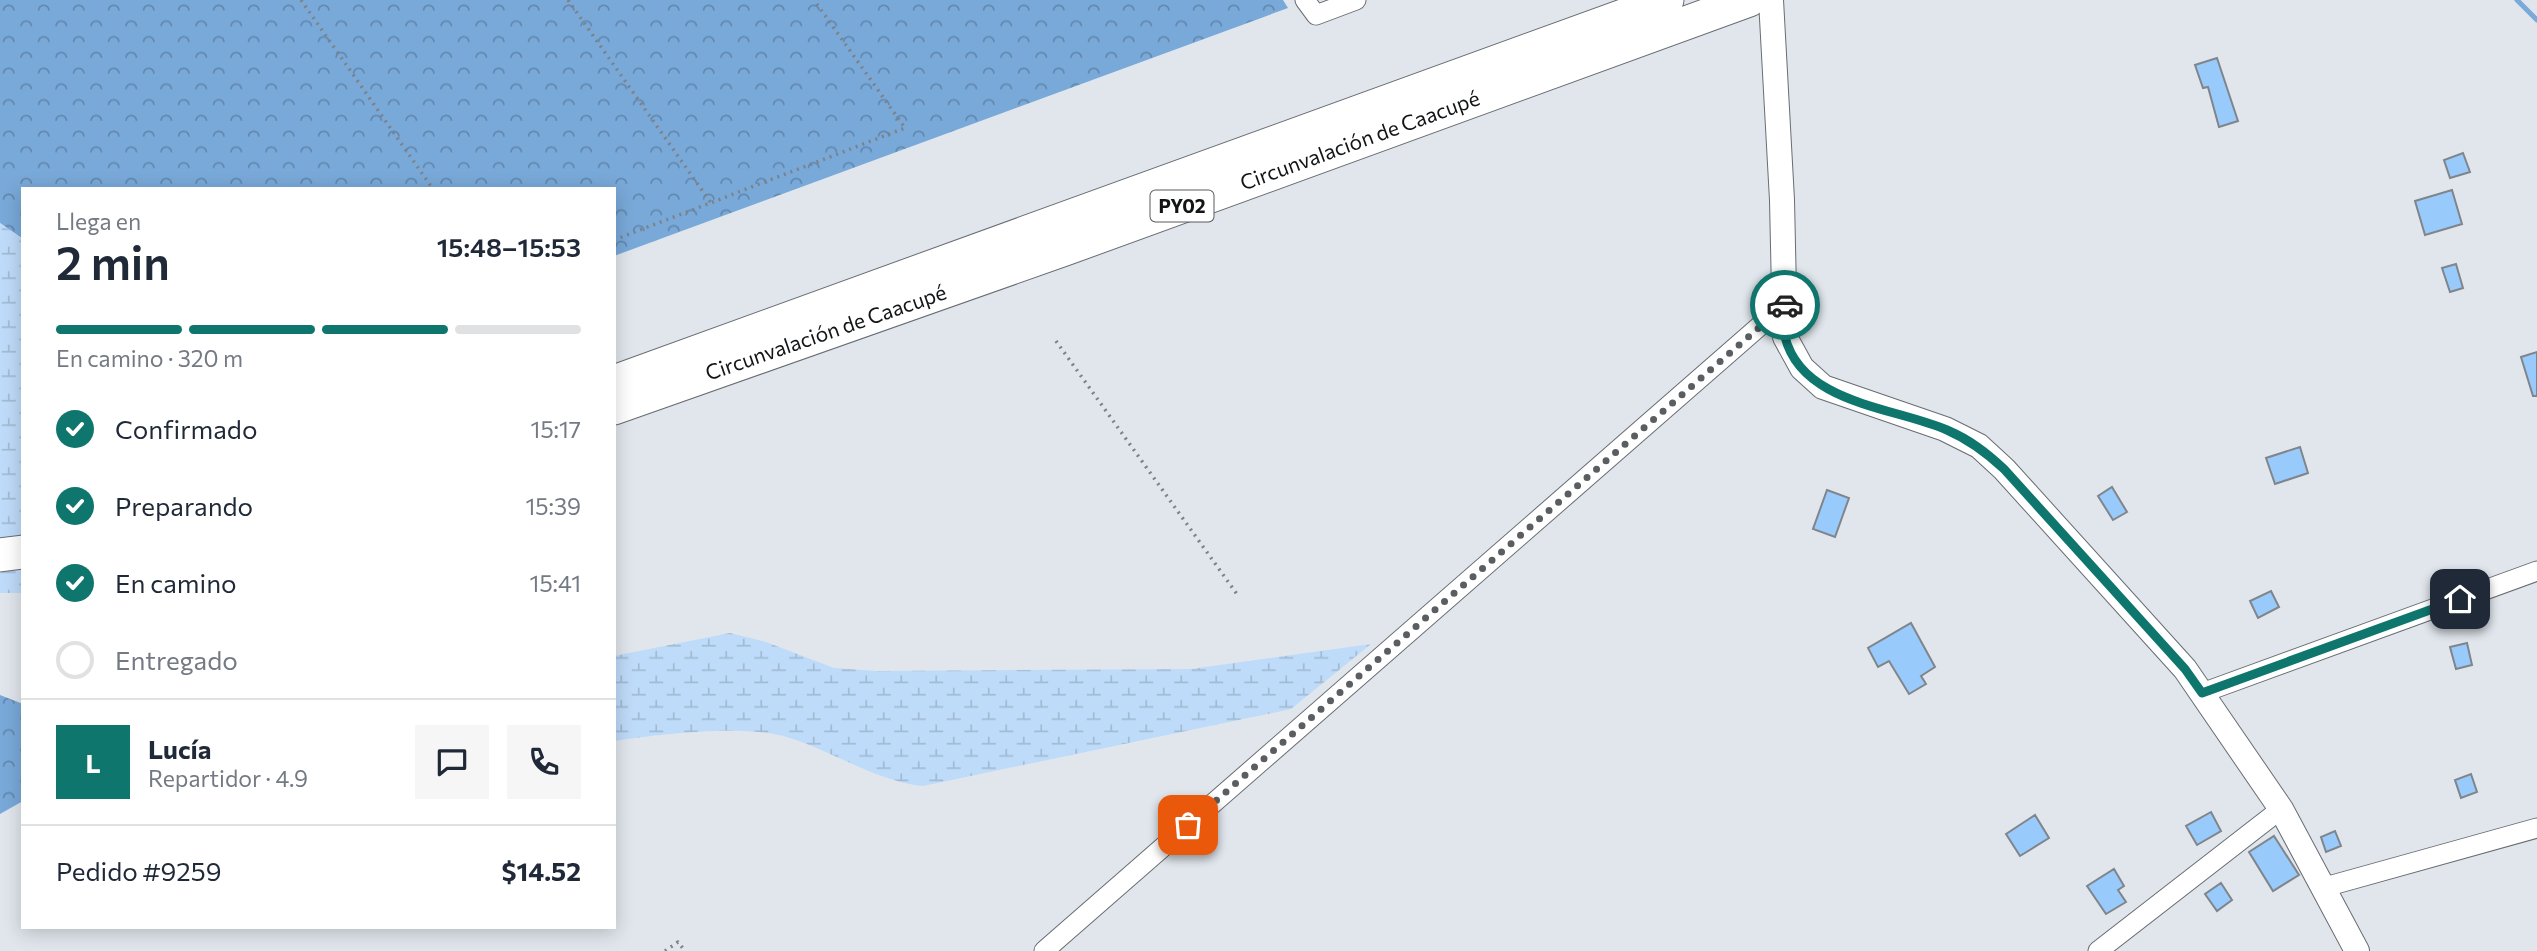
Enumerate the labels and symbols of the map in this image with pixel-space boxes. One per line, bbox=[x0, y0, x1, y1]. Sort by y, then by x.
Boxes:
street label: Circunvalación de Caacupé bbox=[1236, 85, 1483, 195]
road number: PY02 bbox=[1150, 190, 1214, 222]
courier bbox=[1750, 270, 1820, 340]
street label: Circunvalación de Caacupé bbox=[702, 279, 949, 385]
pin bbox=[2430, 569, 2490, 629]
pin bbox=[1158, 795, 1218, 855]

